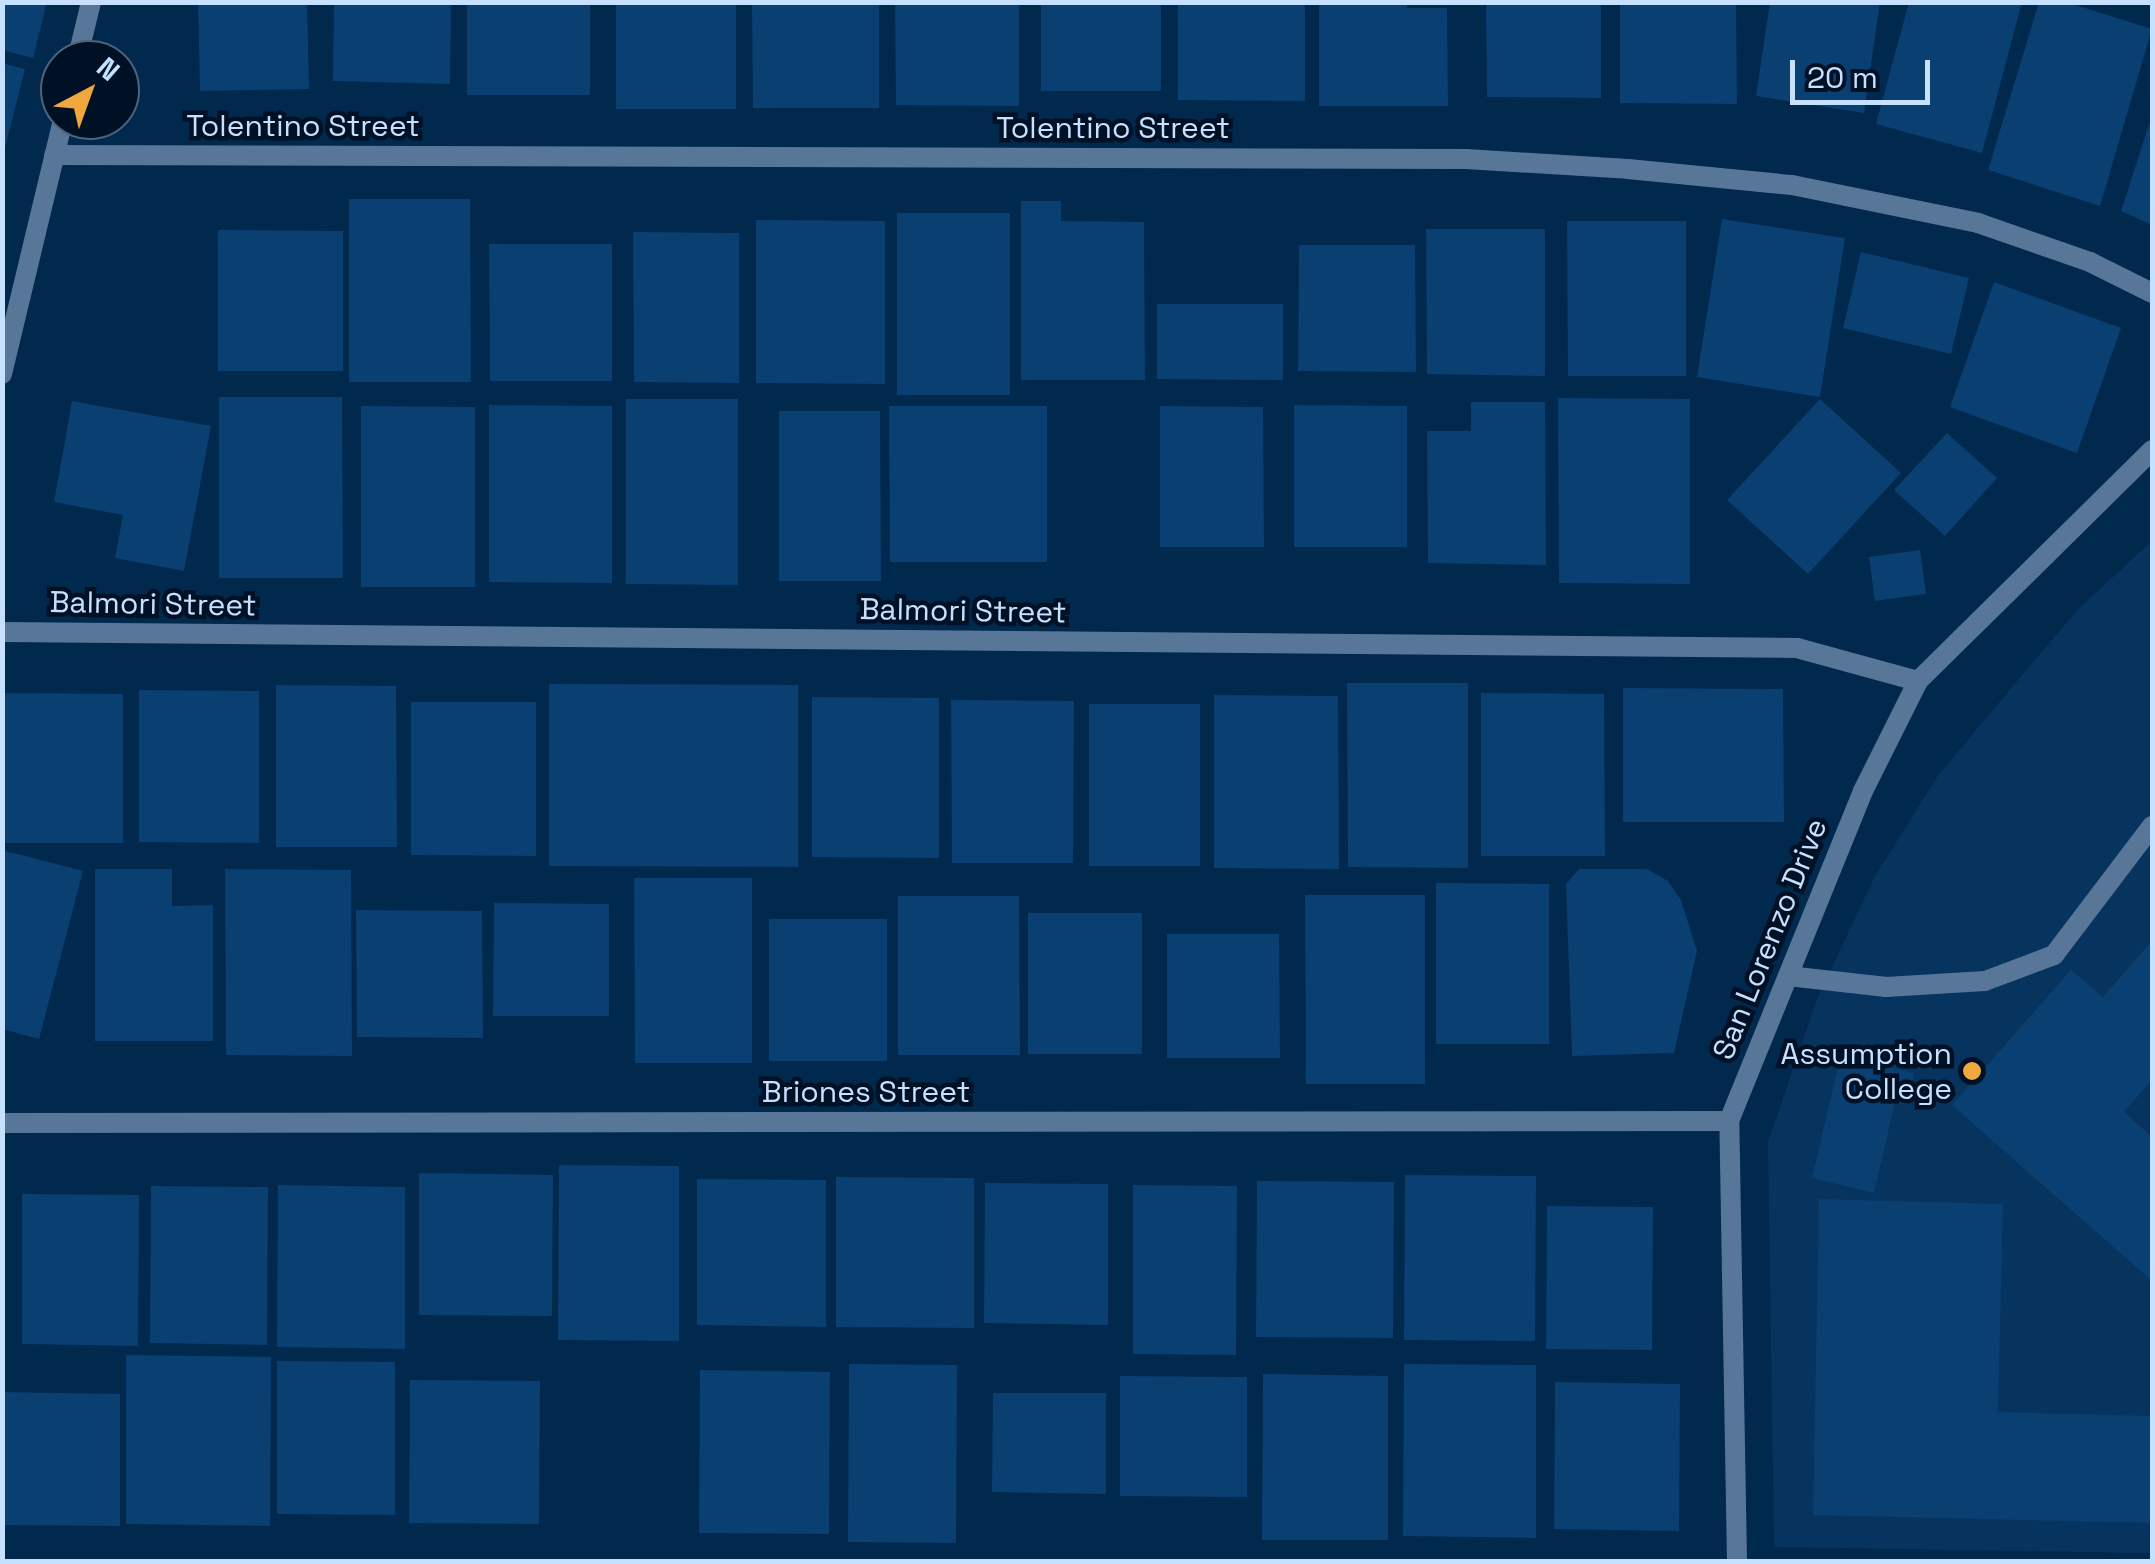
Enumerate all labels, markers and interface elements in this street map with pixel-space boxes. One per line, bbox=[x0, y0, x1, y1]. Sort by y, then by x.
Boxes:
north arrow bbox=[40, 40, 140, 140]
scale bar bbox=[1795, 40, 1935, 102]
text: N bbox=[89, 49, 127, 89]
text: 20 m bbox=[1807, 58, 1878, 97]
street label: Tolentino Street bbox=[186, 108, 420, 144]
street label: Tolentino Street bbox=[996, 110, 1230, 146]
street label: Balmori Street bbox=[49, 584, 257, 624]
street label: Balmori Street bbox=[859, 591, 1067, 631]
street label: San Lorenzo Drive bbox=[1705, 813, 1835, 1065]
place label: Assumption College bbox=[1781, 1036, 1952, 1106]
marker: Assumption College bbox=[1961, 1060, 1983, 1082]
street label: Briones Street bbox=[762, 1074, 970, 1110]

